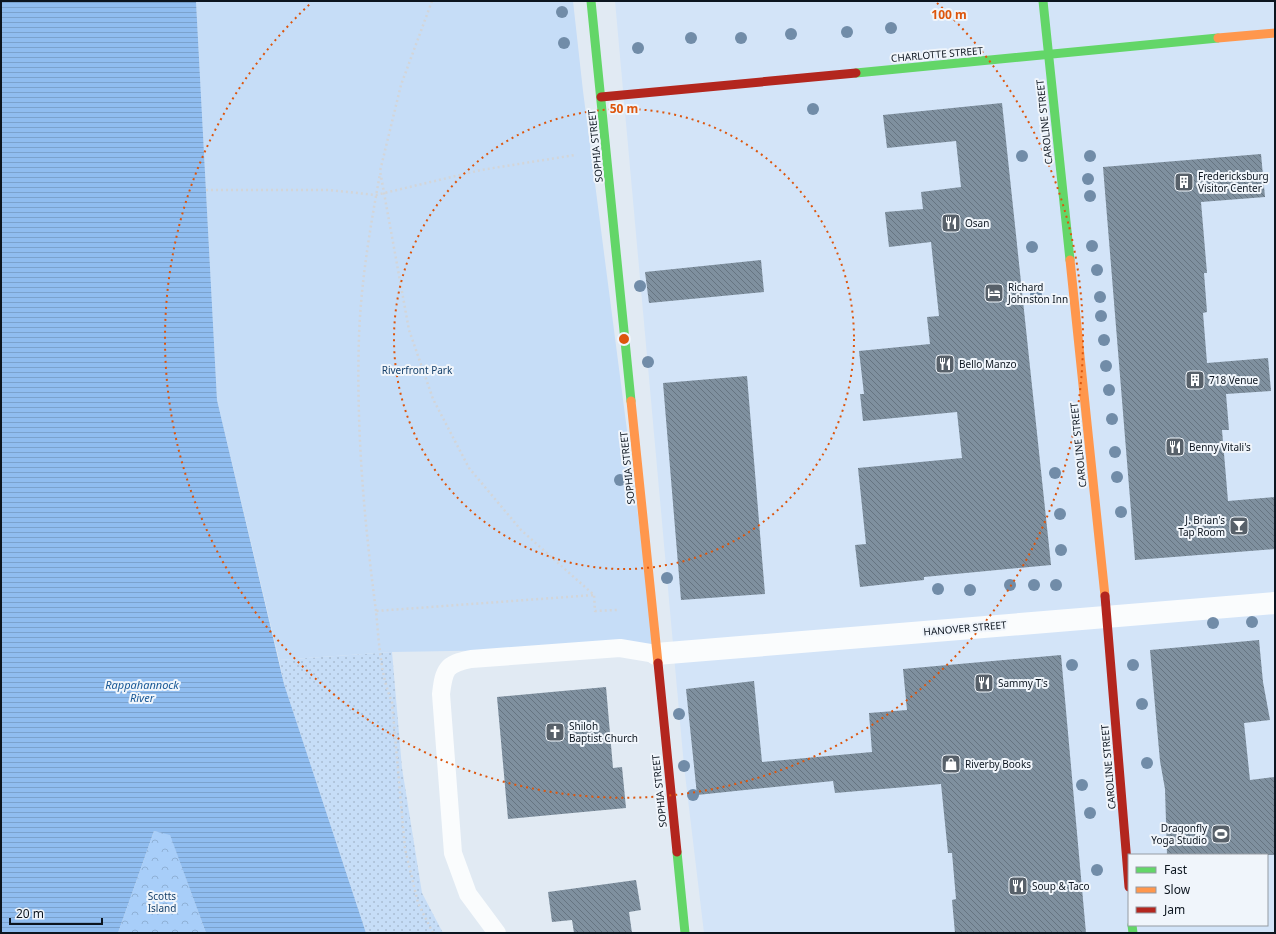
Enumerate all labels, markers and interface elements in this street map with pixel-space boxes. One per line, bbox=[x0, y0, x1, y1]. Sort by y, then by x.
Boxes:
text: 100 m bbox=[931, 6, 967, 23]
street label: CHARLOTTE STREET bbox=[890, 43, 984, 65]
street label: CAROLINE STREET bbox=[1033, 79, 1055, 165]
text: 50 m bbox=[610, 100, 638, 117]
street label: SOPHIA STREET bbox=[584, 108, 606, 183]
place label: Fredericksburg Visitor Center bbox=[1198, 169, 1269, 195]
building icon: Fredericksburg Visitor Center bbox=[1173, 171, 1195, 193]
restaurant icon: Osan bbox=[940, 212, 962, 234]
place label: Osan bbox=[965, 216, 989, 230]
place label: Richard Johnston Inn bbox=[1007, 280, 1068, 306]
hotel icon: Richard Johnston Inn bbox=[983, 282, 1005, 304]
centre of rings bbox=[617, 332, 631, 346]
restaurant icon: Bello Manzo bbox=[934, 353, 956, 375]
place label: Bello Manzo bbox=[959, 357, 1017, 371]
park label: Riverfront Park bbox=[382, 363, 453, 377]
building icon: 718 Venue bbox=[1184, 369, 1206, 391]
place label: 718 Venue bbox=[1209, 373, 1259, 387]
street label: CAROLINE STREET bbox=[1067, 402, 1089, 488]
street label: SOPHIA STREET bbox=[616, 430, 638, 505]
restaurant icon: Benny Vitali's bbox=[1164, 436, 1186, 458]
place label: Benny Vitali's bbox=[1189, 440, 1251, 454]
place label: J. Brian's Tap Room bbox=[1178, 513, 1225, 539]
bar icon: J. Brian's Tap Room bbox=[1228, 515, 1250, 537]
street label: HANOVER STREET bbox=[923, 617, 1008, 639]
restaurant icon: Sammy T's bbox=[973, 672, 995, 694]
place label: Sammy T's bbox=[998, 676, 1048, 690]
water label: Rappahannock River bbox=[105, 677, 179, 705]
place label: Shiloh Baptist Church bbox=[569, 719, 638, 745]
church icon: Shiloh Baptist Church bbox=[544, 721, 566, 743]
street label: CAROLINE STREET bbox=[1097, 724, 1119, 810]
street label: SOPHIA STREET bbox=[648, 753, 670, 828]
shop icon: Riverby Books bbox=[940, 753, 962, 775]
place label: Riverby Books bbox=[965, 757, 1031, 771]
place label: Dragonfly Yoga Studio bbox=[1151, 821, 1208, 847]
sports icon: Dragonfly Yoga Studio bbox=[1210, 823, 1232, 845]
legend bbox=[1128, 854, 1268, 926]
text: Fast bbox=[1164, 861, 1188, 878]
restaurant icon: Soup & Taco bbox=[1007, 875, 1029, 897]
place label: Soup & Taco bbox=[1032, 879, 1090, 893]
text: Slow bbox=[1164, 881, 1191, 898]
park label: Scotts Island bbox=[148, 889, 176, 915]
scale bar bbox=[10, 900, 102, 926]
text: Jam bbox=[1163, 901, 1185, 918]
text: 20 m bbox=[16, 905, 44, 922]

